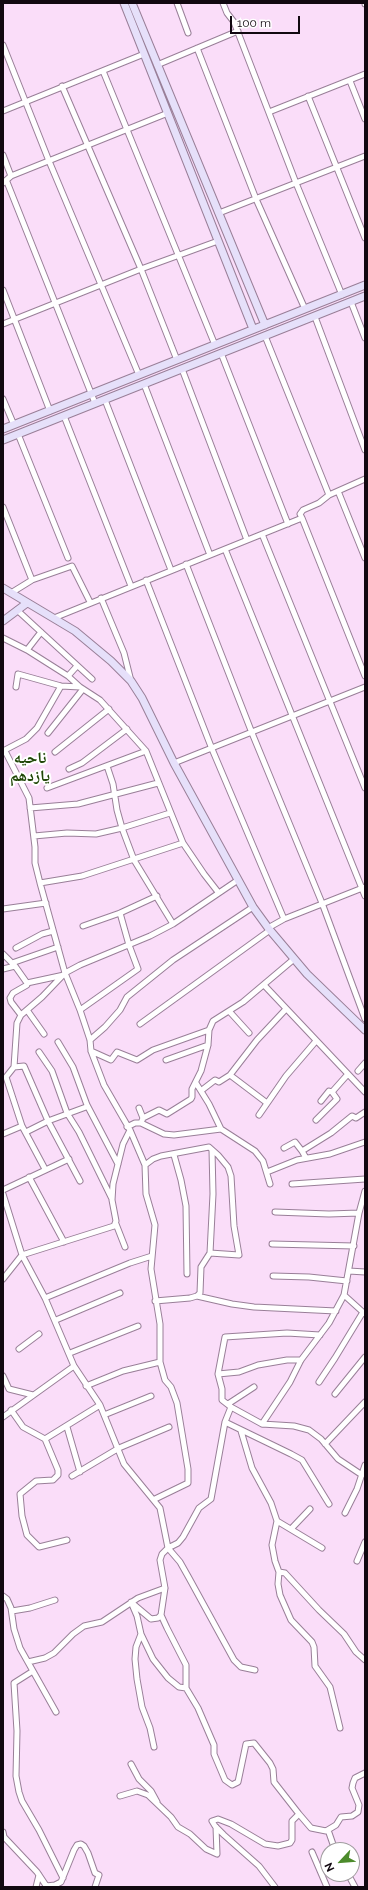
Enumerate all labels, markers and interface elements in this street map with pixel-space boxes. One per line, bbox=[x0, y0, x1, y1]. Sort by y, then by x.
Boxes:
scale bar bbox=[232, 8, 302, 34]
text: 100 m bbox=[237, 16, 271, 30]
district label: ناحیه یازدهم bbox=[10, 748, 50, 786]
north arrow bbox=[320, 1842, 360, 1882]
text: N bbox=[322, 1860, 337, 1874]

